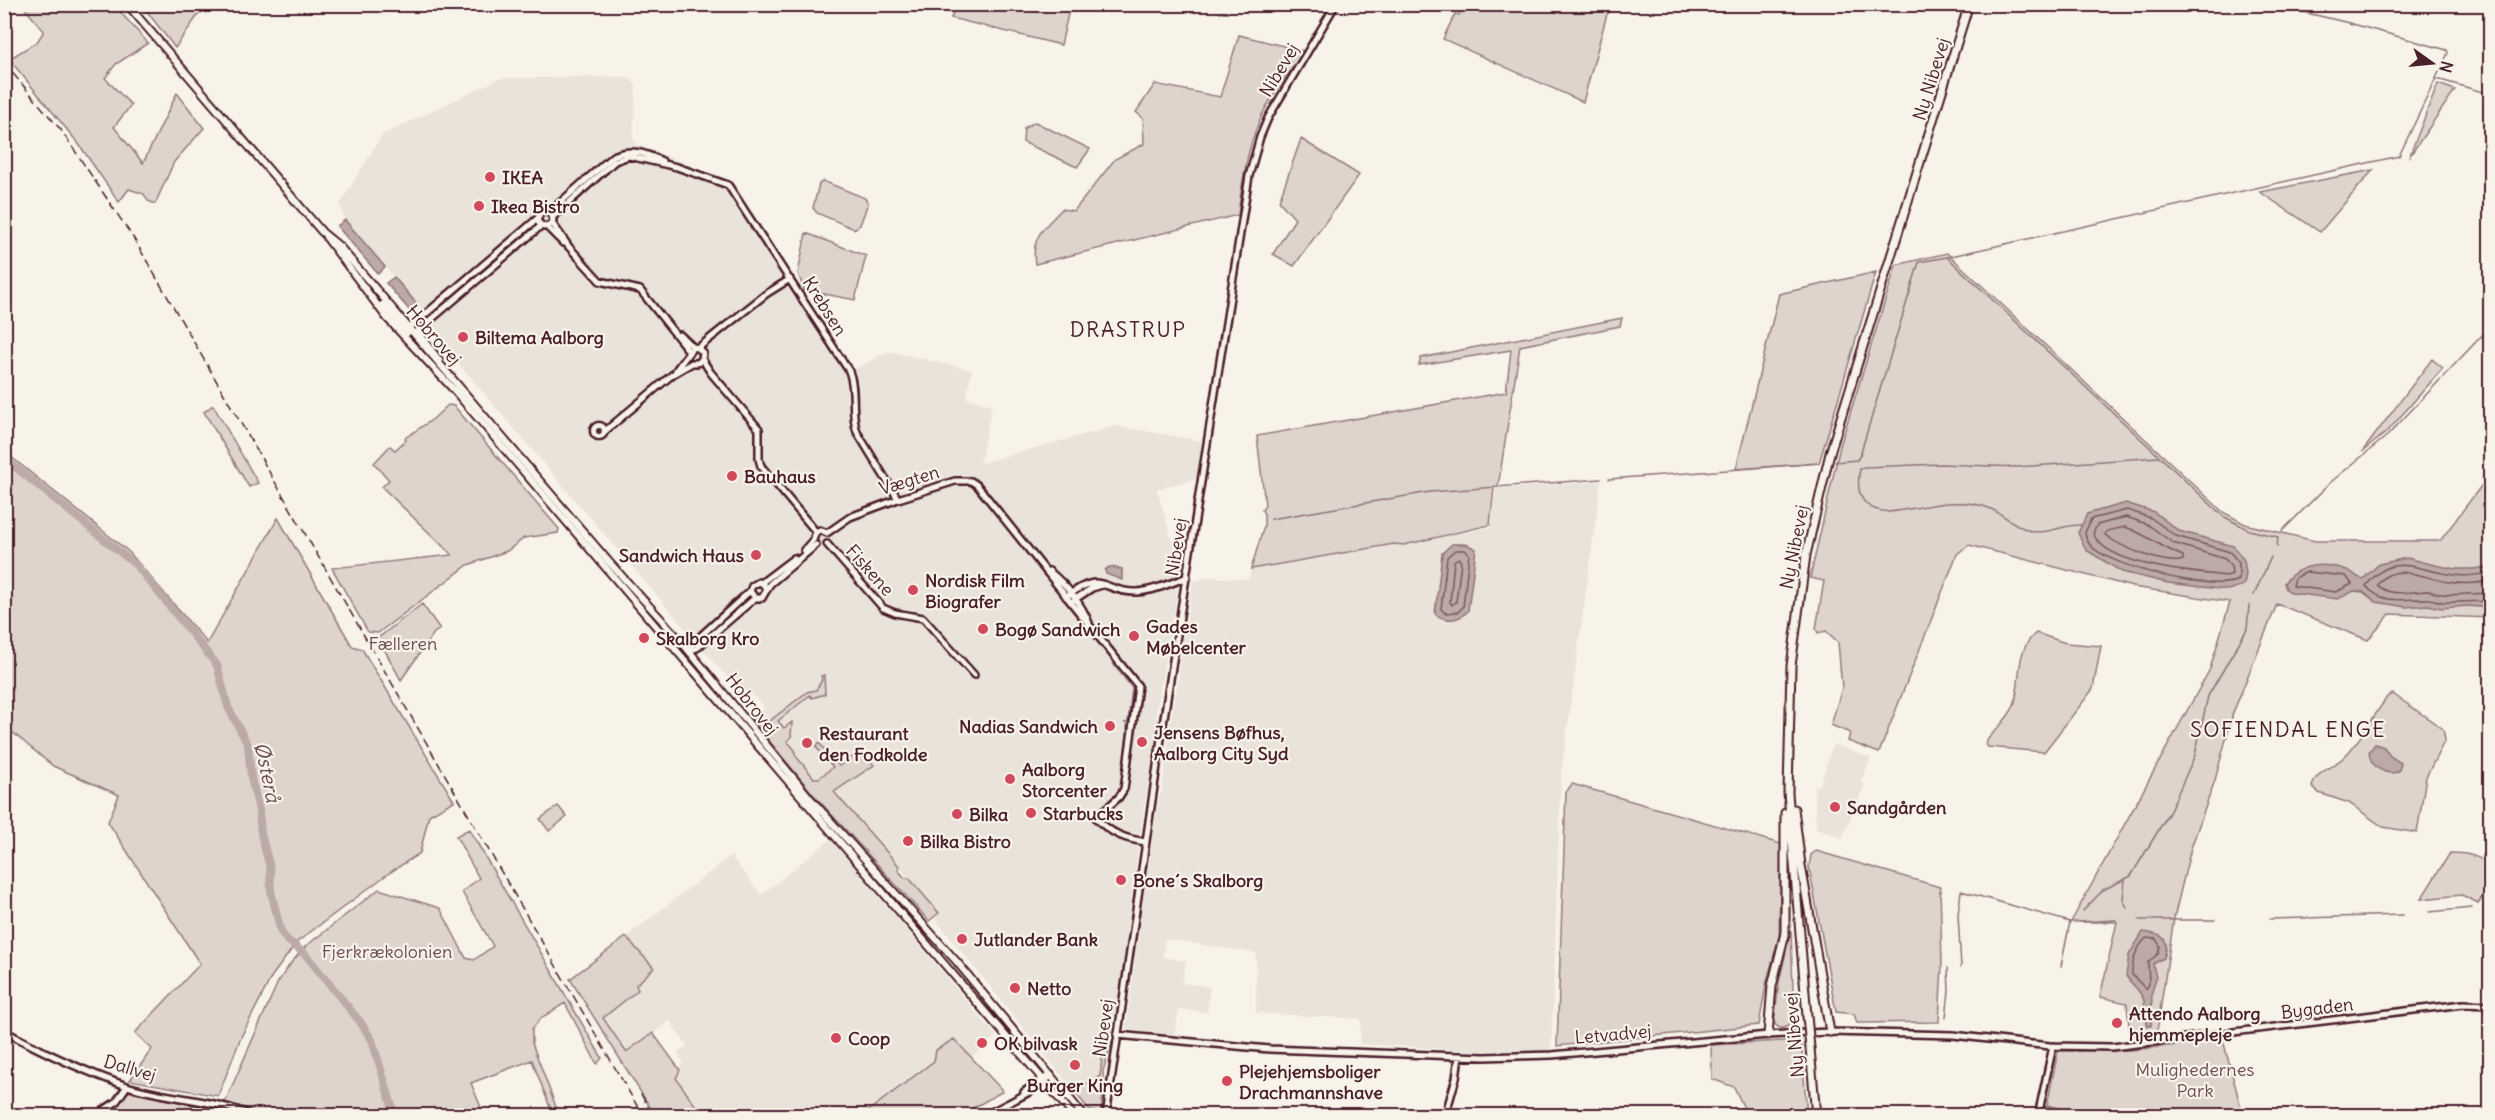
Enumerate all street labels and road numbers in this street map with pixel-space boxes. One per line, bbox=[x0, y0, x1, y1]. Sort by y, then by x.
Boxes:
street label: Ny Nibevej bbox=[1908, 35, 1954, 123]
street label: Nibevej bbox=[1254, 39, 1304, 101]
street label: Krebsen bbox=[798, 272, 852, 340]
street label: Hobrovej bbox=[401, 300, 467, 370]
street label: Vægten bbox=[876, 460, 942, 500]
street label: Ny Nibevej bbox=[1775, 503, 1813, 591]
street label: Nibevej bbox=[1160, 516, 1192, 578]
street label: Fiskene bbox=[841, 540, 899, 600]
street label: Hobrovej bbox=[721, 668, 783, 740]
street label: Ny Nibevej bbox=[1779, 992, 1809, 1078]
street label: Bygaden bbox=[2279, 992, 2355, 1024]
street label: Nibevej bbox=[1088, 997, 1118, 1059]
street label: Letvadvej bbox=[1574, 1019, 1652, 1049]
street label: Dallvej bbox=[101, 1049, 159, 1087]

